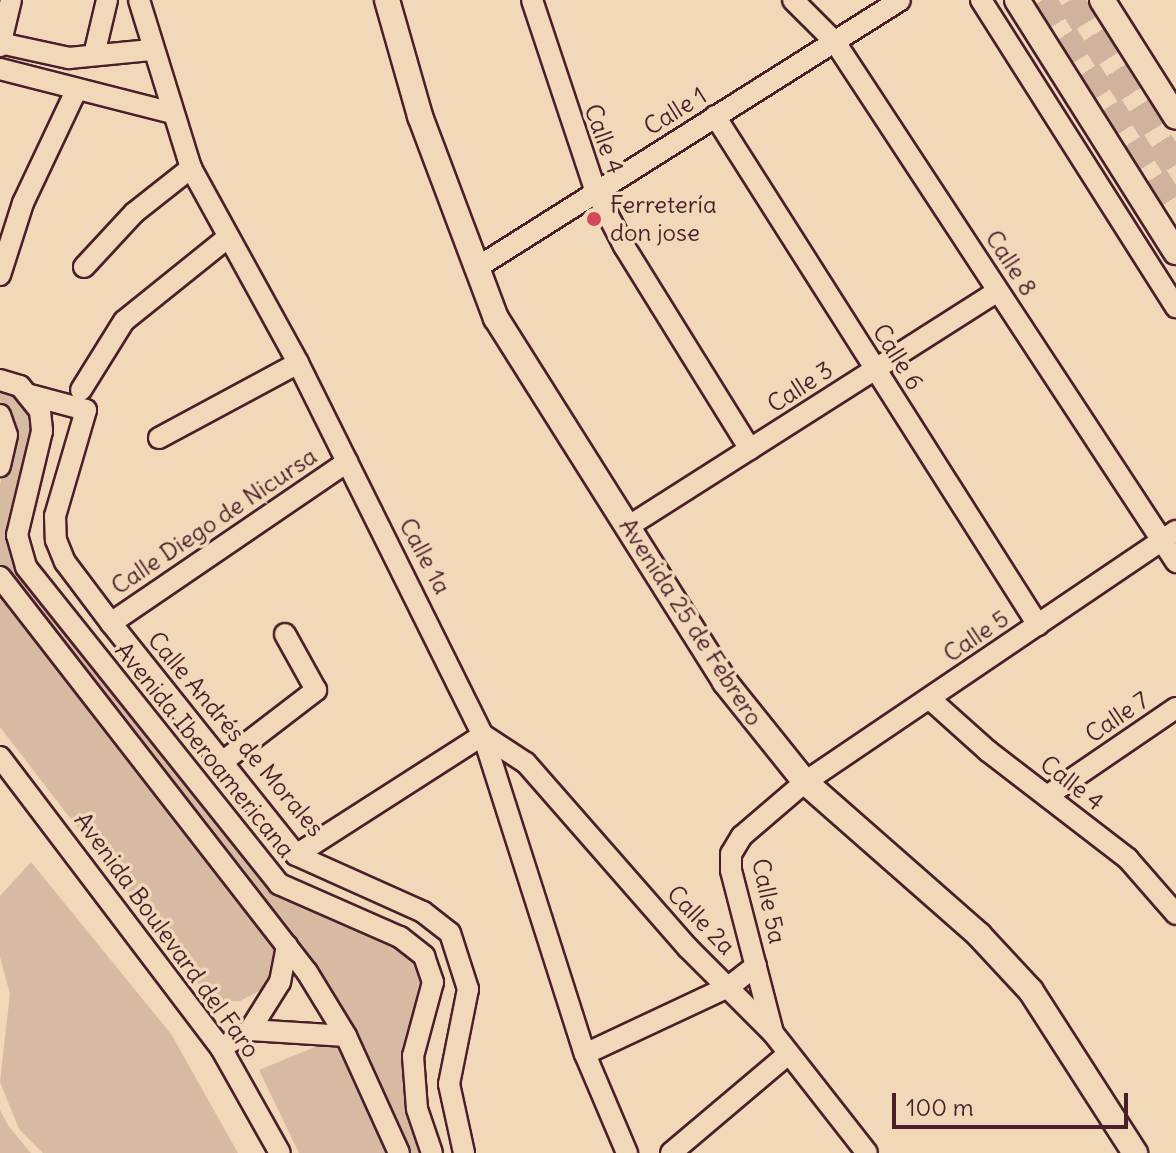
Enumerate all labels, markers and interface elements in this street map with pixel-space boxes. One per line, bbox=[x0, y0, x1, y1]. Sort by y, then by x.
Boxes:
street label: Calle 1 bbox=[638, 81, 712, 141]
street label: Calle 4 bbox=[578, 100, 630, 178]
place label: Ferretería don jose bbox=[610, 191, 717, 247]
marker: Ferretería don jose bbox=[585, 210, 603, 228]
street label: Calle 8 bbox=[979, 225, 1043, 301]
street label: Calle 6 bbox=[867, 319, 929, 395]
street label: Calle 3 bbox=[762, 355, 838, 419]
street label: Calle Diego de Nicursa bbox=[106, 441, 322, 601]
street label: Calle 1a bbox=[393, 513, 457, 599]
street label: Avenida 25 de Febrero bbox=[613, 513, 769, 731]
street label: Calle 5 bbox=[938, 604, 1014, 668]
street label: Calle Andrés de Morales bbox=[142, 626, 330, 842]
street label: Avenida Iberoamericana bbox=[109, 637, 301, 863]
street label: Calle 7 bbox=[1080, 685, 1154, 749]
street label: Calle 4 bbox=[1035, 749, 1109, 817]
street label: Avenida Boulevard del Faro bbox=[68, 807, 266, 1063]
street label: Calle 5a bbox=[746, 856, 792, 946]
street label: Calle 2a bbox=[661, 879, 741, 961]
scale bar bbox=[896, 1077, 1132, 1127]
text: 100 m bbox=[906, 1092, 974, 1122]

